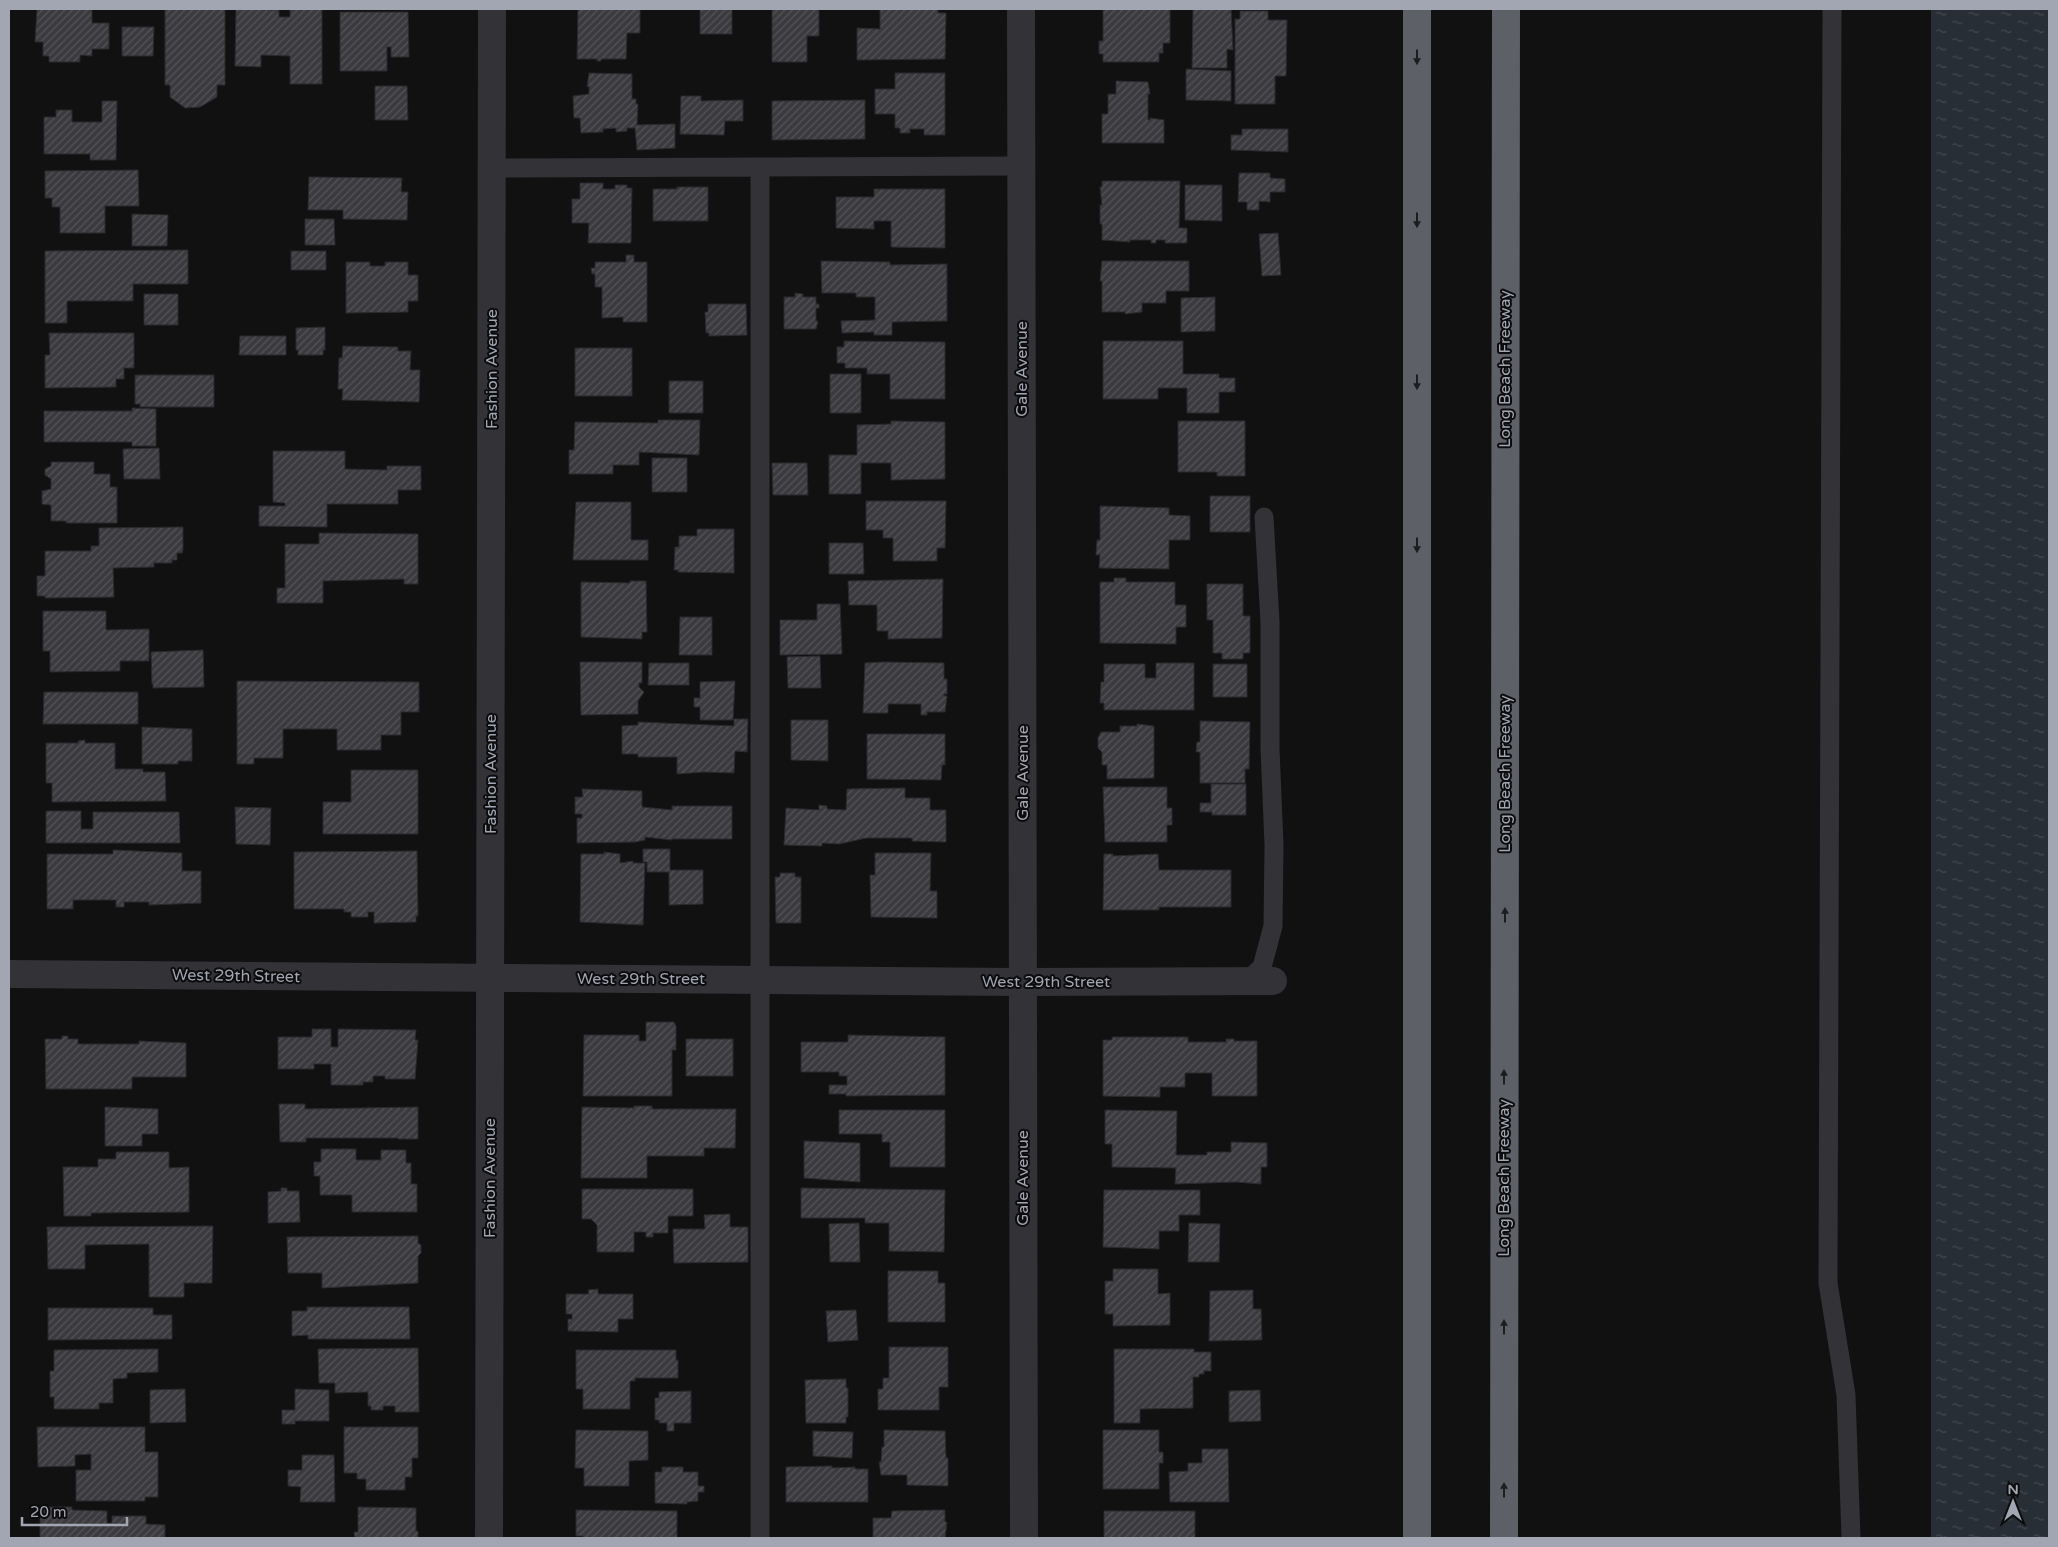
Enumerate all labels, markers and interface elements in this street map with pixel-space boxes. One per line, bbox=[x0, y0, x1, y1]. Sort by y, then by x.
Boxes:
one-way arrow bbox=[1413, 50, 1421, 66]
one-way arrow bbox=[1413, 212, 1421, 228]
street label: Long Beach Freeway bbox=[1495, 290, 1515, 448]
street label: Fashion Avenue bbox=[482, 309, 502, 429]
street label: Gale Avenue bbox=[1012, 321, 1032, 417]
one-way arrow bbox=[1413, 375, 1421, 391]
one-way arrow bbox=[1413, 537, 1421, 553]
street label: Long Beach Freeway bbox=[1495, 695, 1515, 853]
street label: Fashion Avenue bbox=[481, 714, 501, 834]
street label: Gale Avenue bbox=[1013, 725, 1033, 821]
one-way arrow bbox=[1501, 906, 1509, 922]
street label: West 29th Street bbox=[172, 965, 300, 987]
street label: West 29th Street bbox=[577, 969, 705, 989]
street label: West 29th Street bbox=[982, 972, 1110, 992]
one-way arrow bbox=[1500, 1069, 1508, 1085]
street label: Long Beach Freeway bbox=[1494, 1099, 1514, 1257]
street label: Fashion Avenue bbox=[480, 1118, 500, 1238]
street label: Gale Avenue bbox=[1013, 1130, 1033, 1226]
one-way arrow bbox=[1500, 1319, 1508, 1335]
north arrow bbox=[1988, 1477, 2038, 1527]
one-way arrow bbox=[1500, 1481, 1508, 1497]
text: N bbox=[2007, 1481, 2019, 1498]
scale bar bbox=[22, 1494, 128, 1526]
text: 20 m bbox=[30, 1503, 67, 1521]

